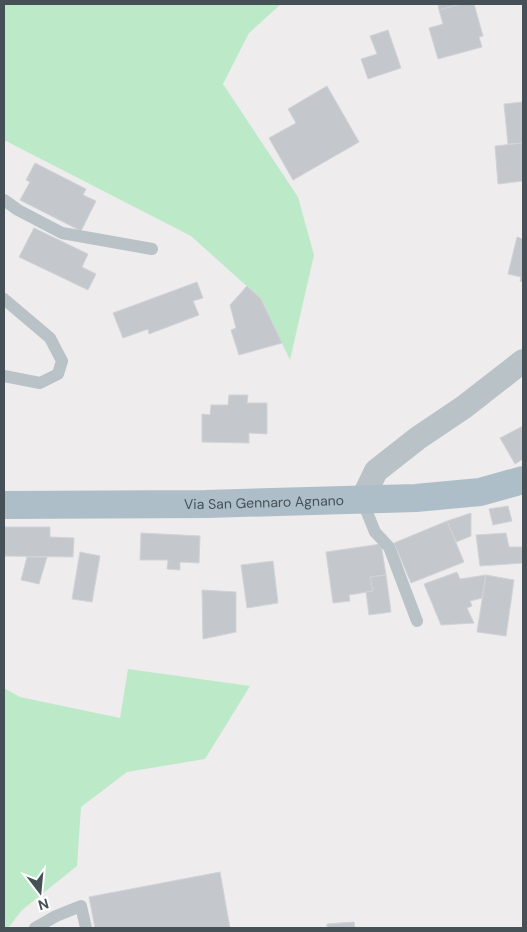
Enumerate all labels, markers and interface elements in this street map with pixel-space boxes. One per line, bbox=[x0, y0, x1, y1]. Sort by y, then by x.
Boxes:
street label: Via San Gennaro Agnano bbox=[184, 491, 344, 513]
north arrow bbox=[15, 867, 65, 917]
text: N bbox=[36, 894, 51, 915]

